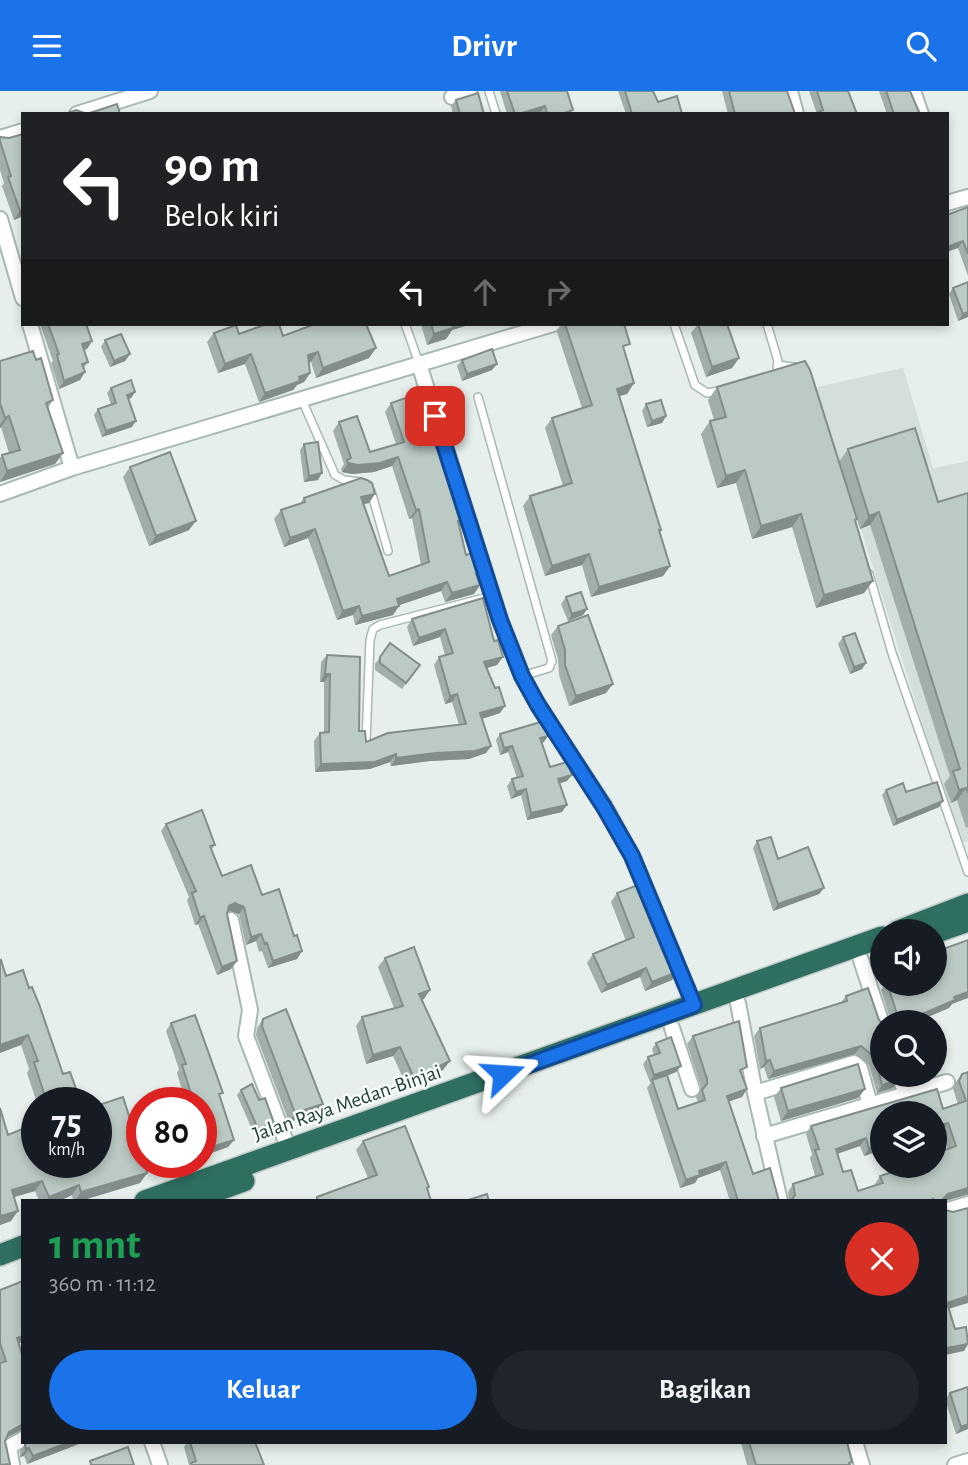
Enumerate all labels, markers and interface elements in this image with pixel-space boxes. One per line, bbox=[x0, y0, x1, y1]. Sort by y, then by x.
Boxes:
icon: menu bbox=[28, 27, 66, 65]
icon: search bbox=[902, 27, 940, 65]
text: Drivr bbox=[451, 30, 517, 62]
icon: left bbox=[49, 140, 140, 231]
text: 90 m bbox=[164, 142, 260, 191]
text: Belok kiri bbox=[164, 200, 280, 232]
icon: left bbox=[393, 273, 431, 311]
icon: ahead bbox=[466, 273, 504, 311]
icon: right bbox=[539, 273, 577, 311]
pin bbox=[405, 386, 465, 446]
icon: arrive bbox=[416, 397, 454, 435]
map controls bbox=[870, 919, 947, 1178]
button: sound bbox=[870, 919, 947, 996]
button: search bbox=[870, 1010, 947, 1087]
position arrow bbox=[466, 1037, 540, 1111]
street label: Jalan Raya Medan-Binjai bbox=[250, 1061, 444, 1145]
speed limit sign: 80 bbox=[126, 1087, 217, 1178]
button: layers bbox=[870, 1101, 947, 1178]
text: 75 bbox=[51, 1106, 82, 1141]
text: km/h bbox=[48, 1141, 85, 1159]
button: close bbox=[845, 1222, 919, 1296]
text: 1 mnt bbox=[49, 1224, 141, 1266]
text: 360 m · 11:12 bbox=[49, 1273, 156, 1296]
button: Keluar bbox=[49, 1350, 477, 1430]
button: Bagikan bbox=[491, 1350, 919, 1430]

